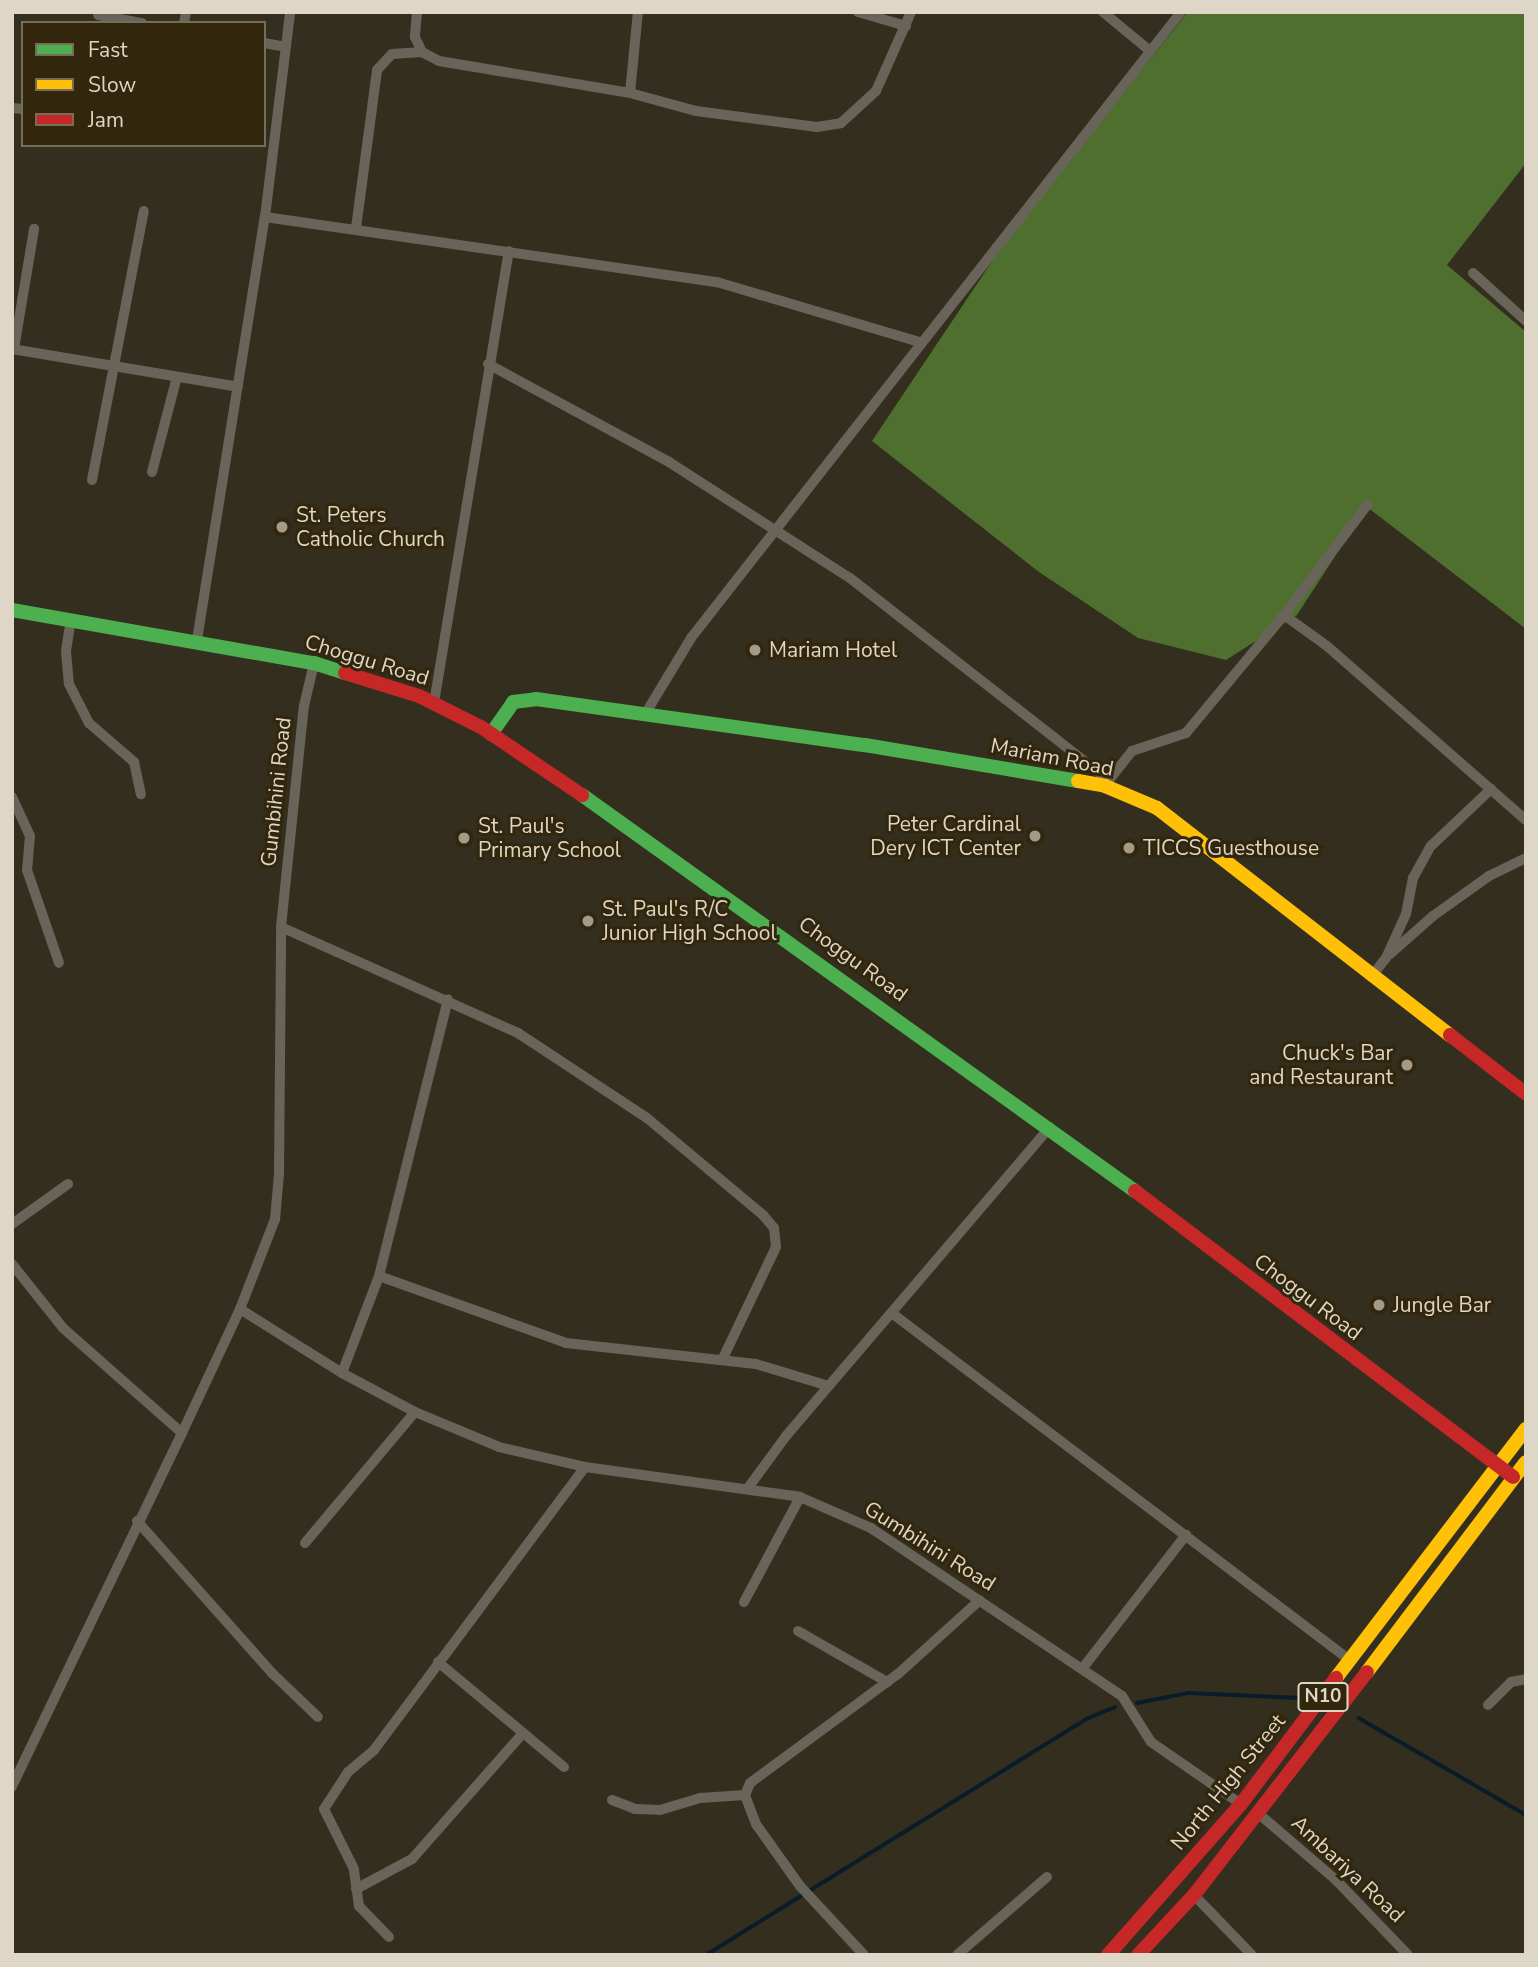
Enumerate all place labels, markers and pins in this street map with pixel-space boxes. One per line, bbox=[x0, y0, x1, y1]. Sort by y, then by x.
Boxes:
place label: St. Peters Catholic Church bbox=[296, 502, 445, 552]
marker: St. Peters Catholic Church bbox=[274, 519, 290, 535]
place label: Mariam Hotel bbox=[769, 637, 897, 663]
marker: Mariam Hotel bbox=[747, 642, 763, 658]
place label: Peter Cardinal Dery ICT Center bbox=[870, 811, 1021, 861]
place label: St. Paul's Primary School bbox=[478, 813, 621, 863]
marker: Peter Cardinal Dery ICT Center bbox=[1027, 828, 1043, 844]
marker: St. Paul's Primary School bbox=[456, 830, 472, 846]
place label: TICCS Guesthouse bbox=[1143, 835, 1319, 861]
marker: TICCS Guesthouse bbox=[1121, 840, 1137, 856]
place label: St. Paul's R/C Junior High School bbox=[602, 896, 777, 946]
marker: St. Paul's R/C Junior High School bbox=[580, 913, 596, 929]
place label: Chuck's Bar and Restaurant bbox=[1249, 1040, 1393, 1090]
marker: Chuck's Bar and Restaurant bbox=[1399, 1057, 1415, 1073]
place label: Jungle Bar bbox=[1393, 1292, 1491, 1318]
marker: Jungle Bar bbox=[1371, 1297, 1387, 1313]

